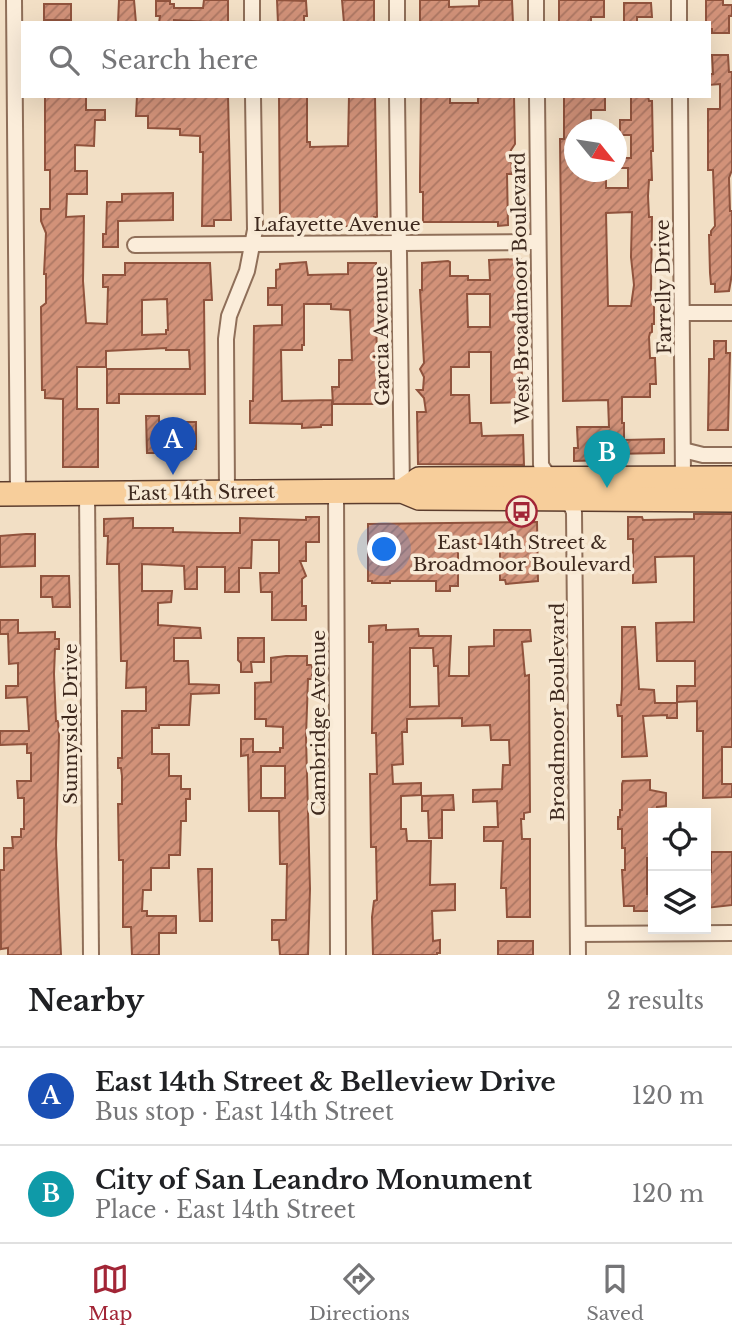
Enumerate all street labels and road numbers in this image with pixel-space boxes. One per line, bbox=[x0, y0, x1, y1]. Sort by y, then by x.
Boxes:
street label: West Broadmoor Boulevard bbox=[507, 152, 534, 425]
street label: Lafayette Avenue bbox=[253, 213, 421, 236]
street label: Farrelly Drive bbox=[651, 219, 676, 355]
street label: Garcia Avenue bbox=[369, 266, 394, 406]
street label: East 14th Street bbox=[127, 480, 276, 505]
street label: Broadmoor Boulevard bbox=[546, 603, 569, 821]
street label: Cambridge Avenue bbox=[307, 630, 330, 816]
street label: Sunnyside Drive bbox=[59, 643, 82, 805]

